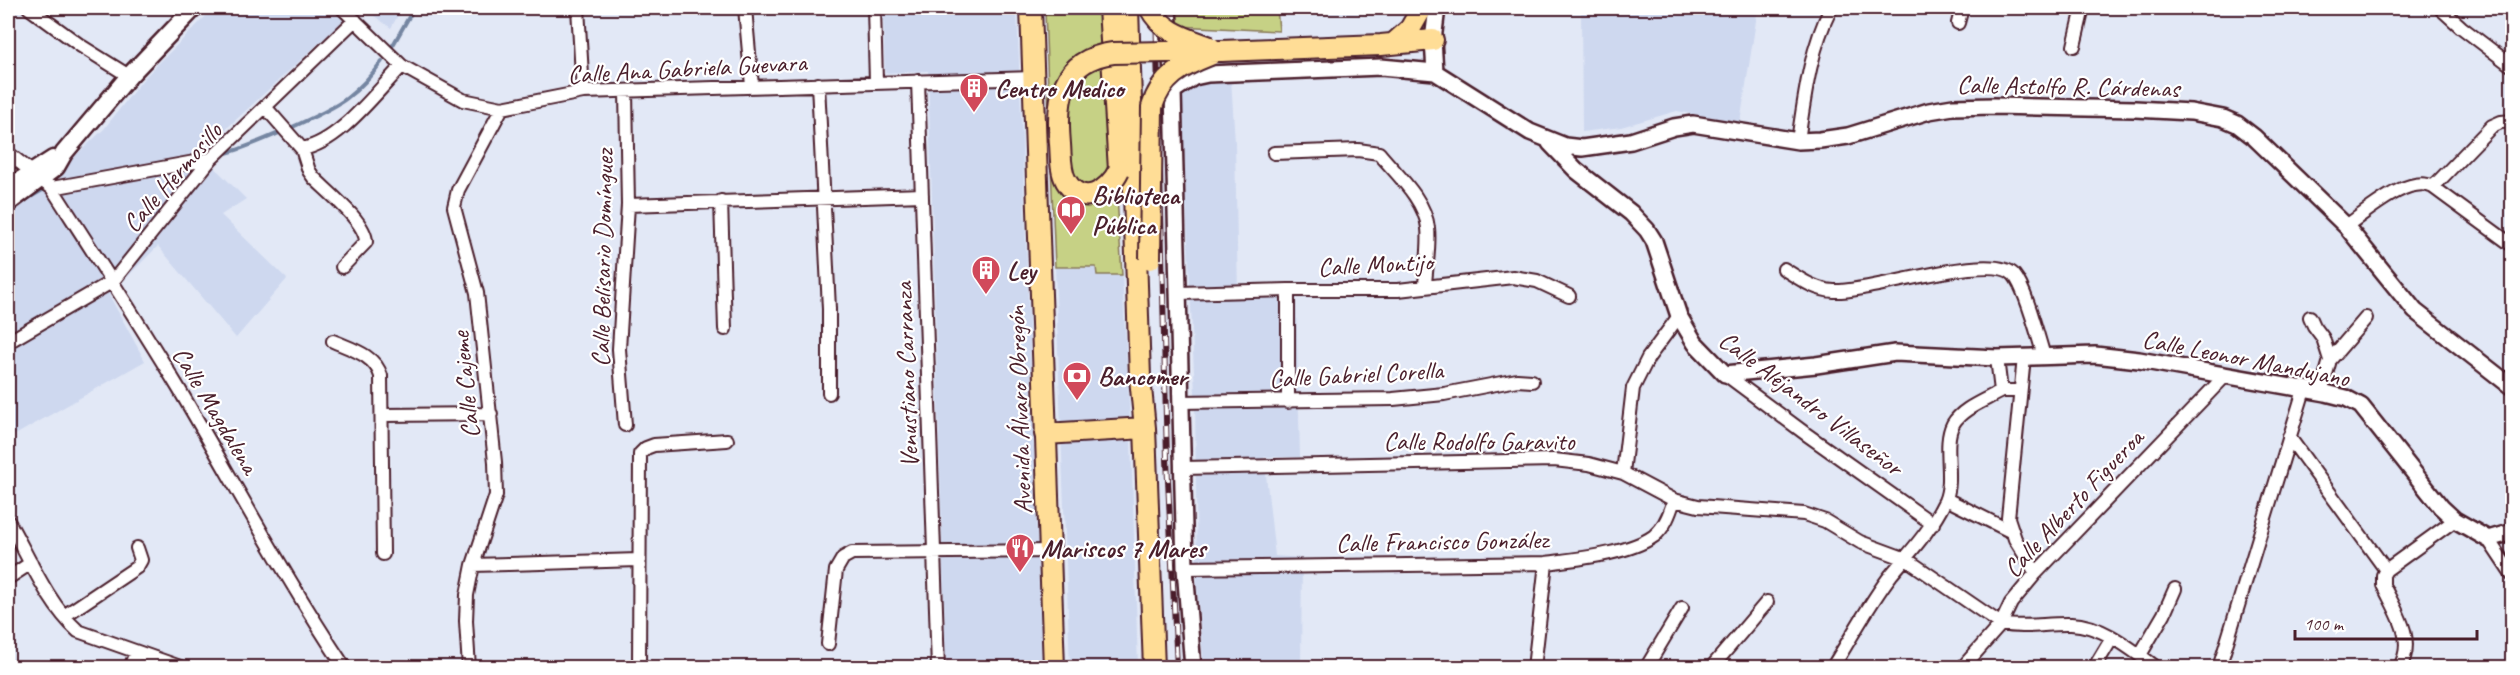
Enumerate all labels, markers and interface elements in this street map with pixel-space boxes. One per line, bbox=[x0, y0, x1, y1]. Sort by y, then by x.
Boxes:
street label: Calle Ana Gabriela Guevara bbox=[567, 46, 809, 91]
street label: Calle Astolfo R. Cárdenas bbox=[1957, 68, 2182, 105]
building icon: Centro Medico bbox=[958, 72, 990, 114]
place label: Centro Medico bbox=[995, 72, 1126, 105]
street label: Calle Hermosillo bbox=[115, 114, 231, 239]
street label: Calle Belisario Domínguez bbox=[584, 147, 621, 367]
place label: Biblioteca Pública bbox=[1092, 179, 1181, 242]
library icon: Biblioteca Pública bbox=[1055, 194, 1087, 236]
street label: Calle Montijo bbox=[1317, 245, 1436, 284]
building icon: Ley bbox=[970, 254, 1002, 296]
place label: Ley bbox=[1007, 254, 1039, 287]
street label: Venustiano Carranza bbox=[887, 280, 926, 468]
street label: Avenida Álvaro Obregón bbox=[999, 304, 1040, 515]
street label: Calle Leonor Mandujano bbox=[2140, 322, 2354, 395]
street label: Calle Alejandro Villaseñor bbox=[1712, 323, 1911, 485]
street label: Calle Cajeme bbox=[443, 328, 488, 440]
street label: Calle Magdalena bbox=[165, 341, 268, 482]
street label: Calle Gabriel Corella bbox=[1268, 353, 1445, 396]
bank icon: Bancomer bbox=[1061, 360, 1093, 402]
place label: Bancomer bbox=[1098, 360, 1189, 393]
street label: Calle Alberto Figueroa bbox=[1996, 421, 2152, 584]
street label: Calle Rodolfo Garavito bbox=[1384, 425, 1576, 458]
street label: Calle Francisco González bbox=[1336, 523, 1551, 560]
restaurant icon: Mariscos 7 Mares bbox=[1004, 532, 1036, 574]
place label: Mariscos 7 Mares bbox=[1041, 532, 1208, 565]
scale bar bbox=[2295, 603, 2476, 641]
text: 100 m bbox=[2304, 613, 2345, 635]

